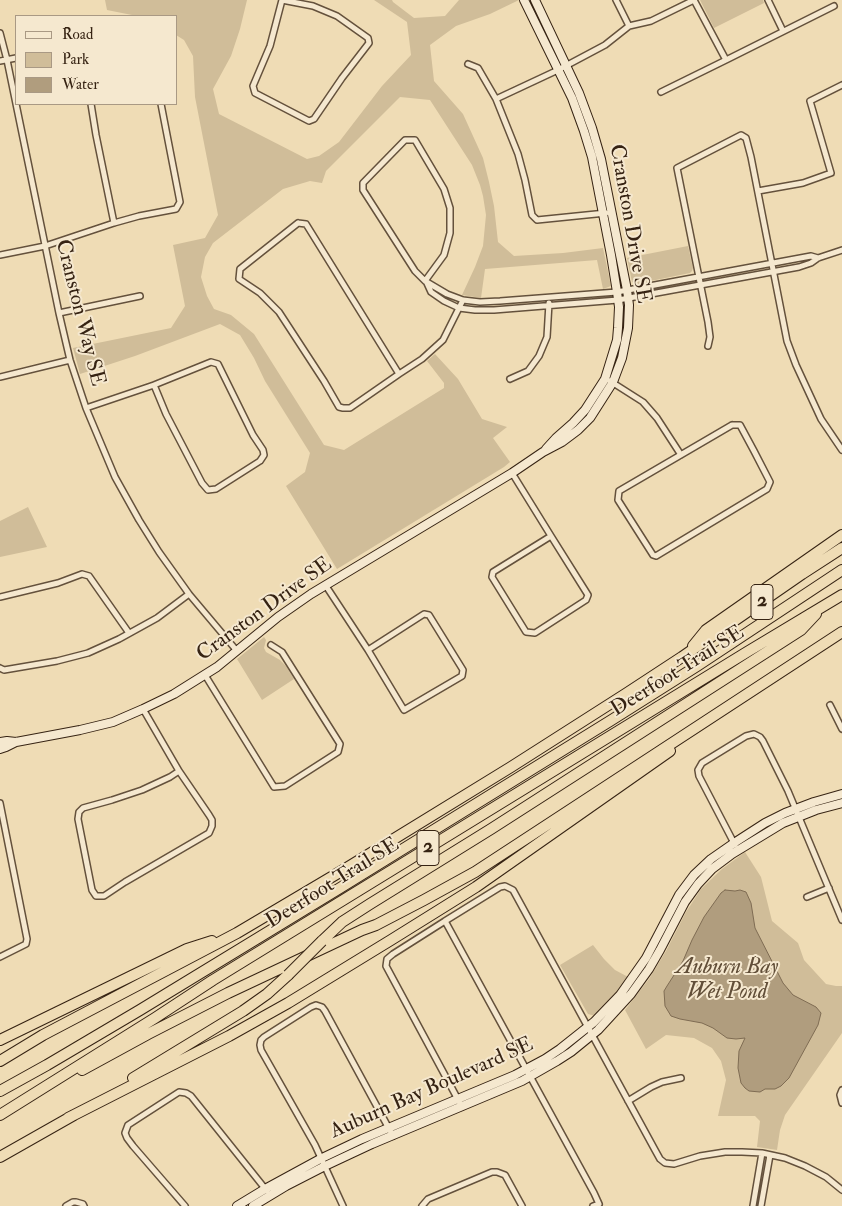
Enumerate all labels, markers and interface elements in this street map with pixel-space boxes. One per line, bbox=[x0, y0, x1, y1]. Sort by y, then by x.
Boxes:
legend bbox=[15, 15, 178, 105]
text: Road bbox=[62, 25, 93, 44]
text: Park bbox=[62, 50, 89, 69]
text: Water bbox=[62, 75, 99, 94]
street label: Cranston Drive SE bbox=[603, 143, 655, 305]
street label: Cranston Way SE bbox=[49, 237, 109, 389]
street label: Cranston Drive SE bbox=[192, 552, 338, 668]
road number: 2 bbox=[751, 584, 773, 620]
street label: Deerfoot Trail SE bbox=[607, 621, 749, 723]
road number: 2 bbox=[417, 830, 439, 866]
street label: Deerfoot Trail SE bbox=[262, 833, 404, 935]
water label: Auburn Bay Wet Pond bbox=[676, 955, 778, 1006]
street label: Auburn Bay Boulevard SE bbox=[327, 1033, 537, 1145]

